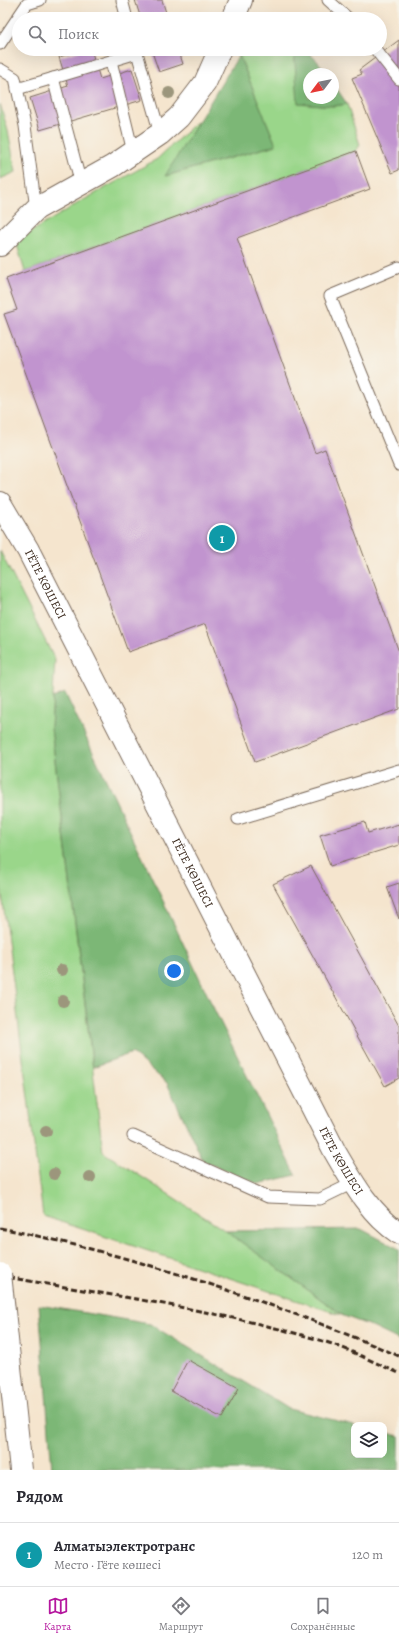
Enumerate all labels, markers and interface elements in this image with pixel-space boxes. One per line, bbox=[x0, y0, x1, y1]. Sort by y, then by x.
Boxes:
search box bbox=[12, 12, 387, 56]
icon: search bbox=[26, 23, 48, 45]
text: Поиск bbox=[58, 24, 99, 44]
north arrow bbox=[303, 68, 339, 104]
pin: 1 bbox=[209, 523, 235, 553]
street label: ГЁТЕ КӨШЕСІ bbox=[21, 546, 70, 622]
street label: ГЁТЕ КӨШЕСІ bbox=[168, 835, 217, 910]
your location bbox=[164, 961, 184, 981]
street label: ГЁТЕ КӨШЕСІ bbox=[315, 1124, 367, 1198]
map controls bbox=[351, 1422, 387, 1458]
button: layers bbox=[351, 1422, 387, 1458]
text: Рядом bbox=[16, 1485, 63, 1508]
text: Алматыэлектротранс bbox=[54, 1536, 195, 1556]
text: 1 bbox=[27, 1546, 31, 1563]
text: 120 m bbox=[352, 1546, 383, 1563]
text: Место · Гёте көшесі bbox=[54, 1556, 161, 1573]
tab: Карта bbox=[44, 1595, 71, 1634]
tab: Маршрут bbox=[159, 1595, 203, 1634]
tab: Сохранённые bbox=[290, 1595, 355, 1634]

